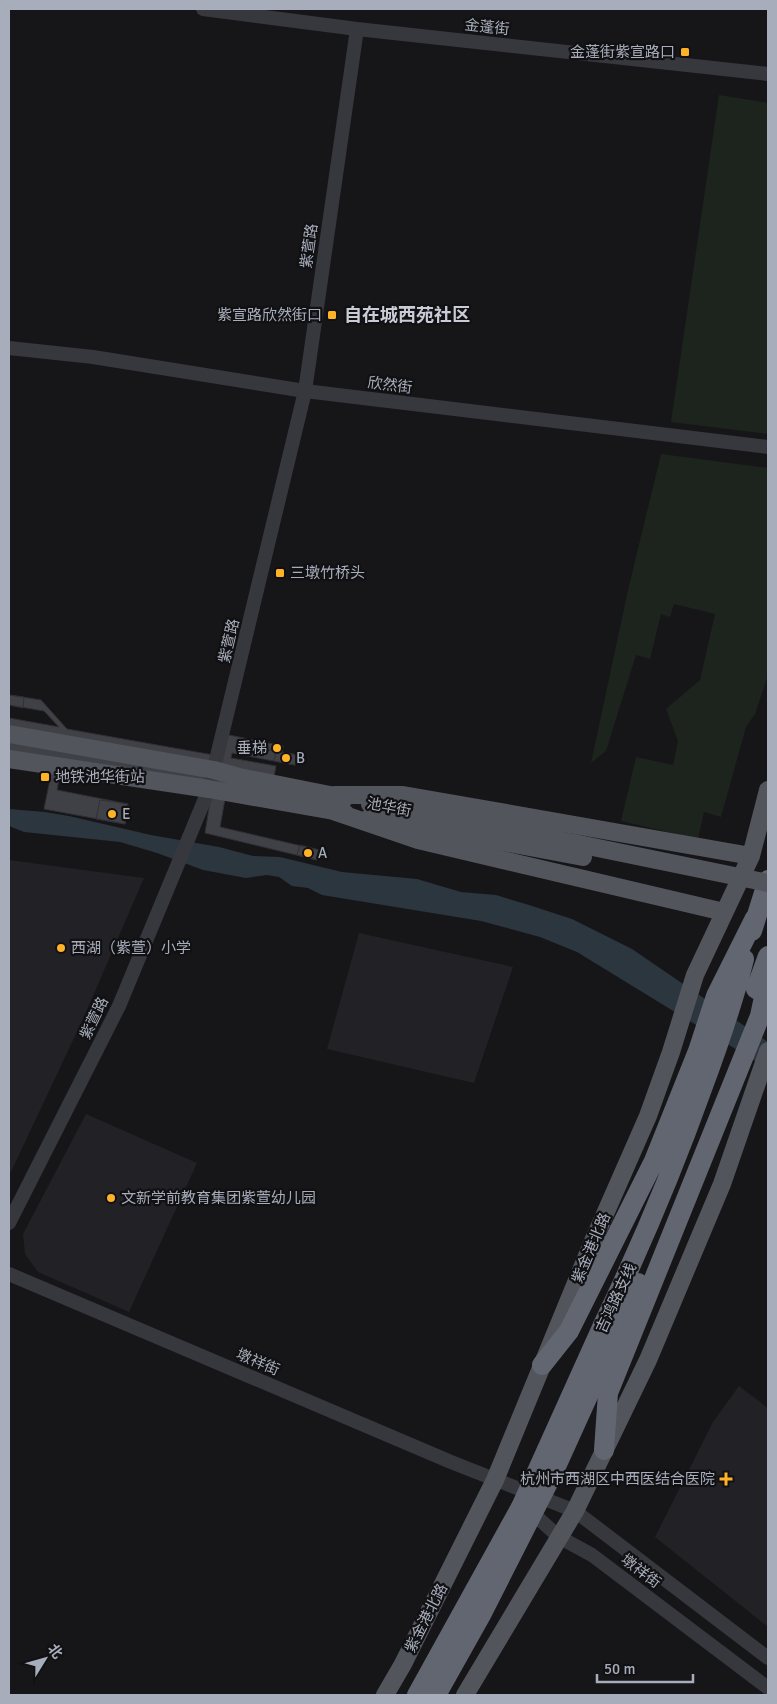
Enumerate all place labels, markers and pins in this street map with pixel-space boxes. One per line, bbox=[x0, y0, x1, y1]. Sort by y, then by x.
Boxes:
place label: 金蓬街紫宣路口 bbox=[570, 43, 675, 61]
marker: 金蓬街紫宣路口 bbox=[679, 46, 691, 58]
place label: 紫宣路欣然街口 bbox=[217, 306, 322, 324]
marker: 紫宣路欣然街口 bbox=[326, 309, 338, 321]
place label: 三墩竹桥头 bbox=[290, 564, 365, 582]
marker: 三墩竹桥头 bbox=[274, 567, 286, 579]
place label: 垂梯 bbox=[237, 739, 267, 757]
marker: 垂梯 bbox=[271, 742, 283, 754]
place label: B bbox=[296, 749, 305, 767]
marker: B bbox=[280, 752, 292, 764]
place label: 地铁池华街站 bbox=[55, 768, 145, 786]
marker: 地铁池华街站 bbox=[39, 771, 51, 783]
place label: E bbox=[122, 805, 131, 823]
marker: E bbox=[106, 808, 118, 820]
place label: A bbox=[318, 844, 327, 862]
marker: A bbox=[302, 847, 314, 859]
place label: 西湖（紫萱）小学 bbox=[71, 939, 191, 957]
marker: 西湖（紫萱）小学 bbox=[55, 942, 67, 954]
place label: 文新学前教育集团紫萱幼儿园 bbox=[121, 1189, 316, 1207]
marker: 文新学前教育集团紫萱幼儿园 bbox=[105, 1192, 117, 1204]
place label: 杭州市西湖区中西医结合医院 bbox=[520, 1470, 715, 1488]
marker: 杭州市西湖区中西医结合医院 bbox=[719, 1472, 733, 1486]

